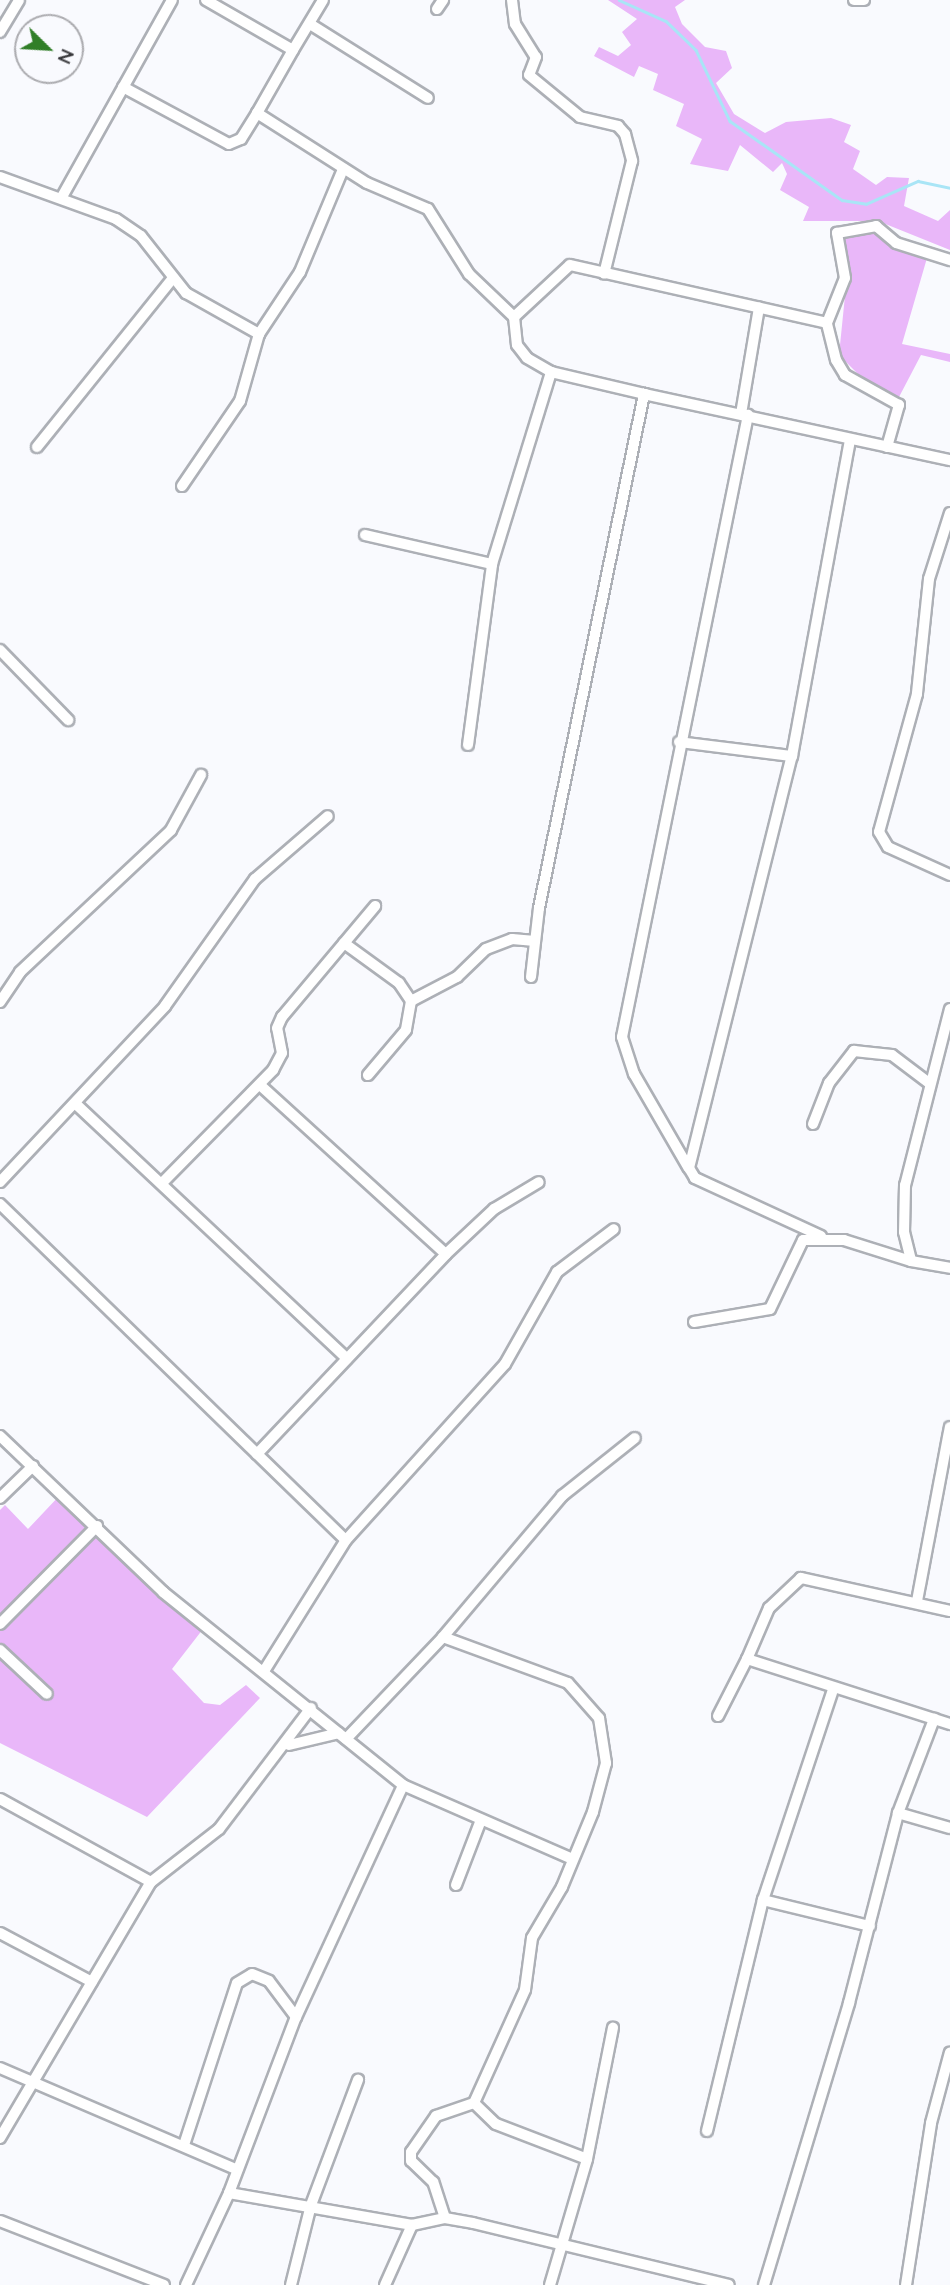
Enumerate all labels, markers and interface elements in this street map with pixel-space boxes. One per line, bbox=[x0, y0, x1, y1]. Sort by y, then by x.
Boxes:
north arrow bbox=[14, 14, 84, 84]
text: N bbox=[53, 45, 80, 68]

